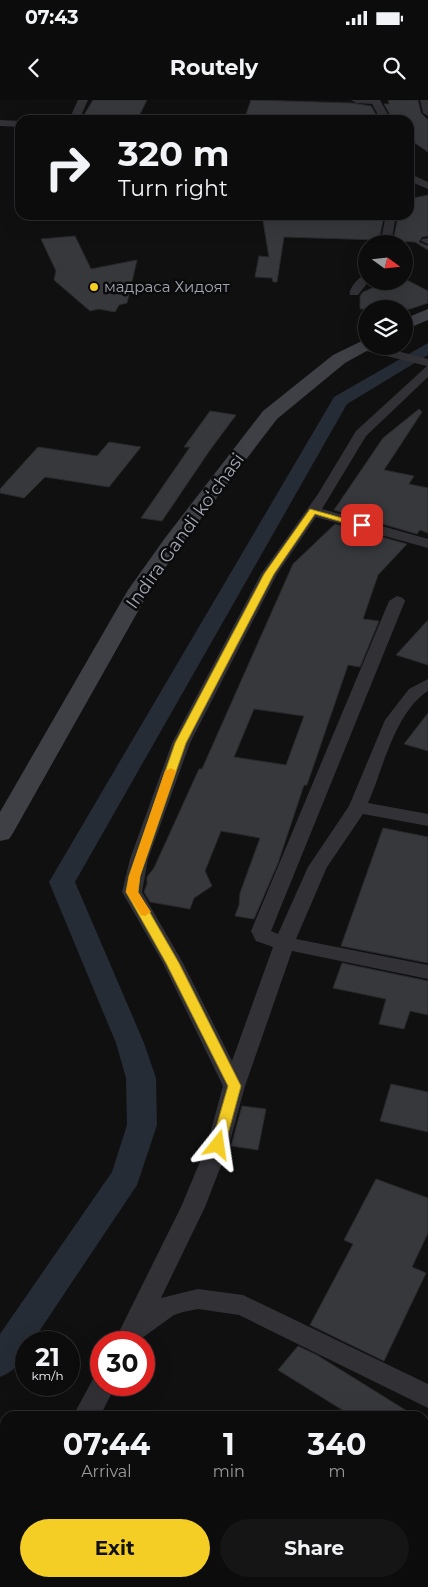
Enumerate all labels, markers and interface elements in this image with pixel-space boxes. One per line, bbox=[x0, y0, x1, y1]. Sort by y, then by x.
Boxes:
text: 07:43 bbox=[25, 6, 78, 29]
icon: back bbox=[20, 54, 48, 82]
text: Routely bbox=[170, 54, 258, 81]
icon: search bbox=[380, 54, 408, 82]
text: 320 m bbox=[118, 132, 230, 175]
icon: right bbox=[35, 135, 100, 200]
text: Turn right bbox=[118, 175, 228, 202]
north arrow bbox=[358, 235, 412, 290]
map controls bbox=[358, 235, 413, 355]
place label: мадраса Хидоят bbox=[104, 277, 231, 296]
marker: мадраса Хидоят bbox=[88, 281, 100, 293]
button: layers bbox=[358, 300, 413, 355]
street label: Indira Gandi koʻchasi bbox=[121, 449, 249, 613]
pin bbox=[341, 504, 383, 546]
icon: arrive bbox=[348, 511, 376, 539]
position arrow bbox=[191, 1118, 243, 1170]
speed limit sign: 30 bbox=[90, 1331, 155, 1396]
text: 21 bbox=[35, 1342, 60, 1372]
text: km/h bbox=[31, 1368, 64, 1383]
text: 07:44 bbox=[63, 1426, 150, 1463]
text: 1 bbox=[223, 1426, 235, 1463]
text: 340 bbox=[308, 1426, 366, 1463]
text: Arrival bbox=[81, 1462, 132, 1481]
text: min bbox=[213, 1462, 245, 1481]
text: m bbox=[328, 1462, 345, 1481]
button: Exit bbox=[20, 1519, 210, 1577]
button: Share bbox=[220, 1519, 409, 1577]

